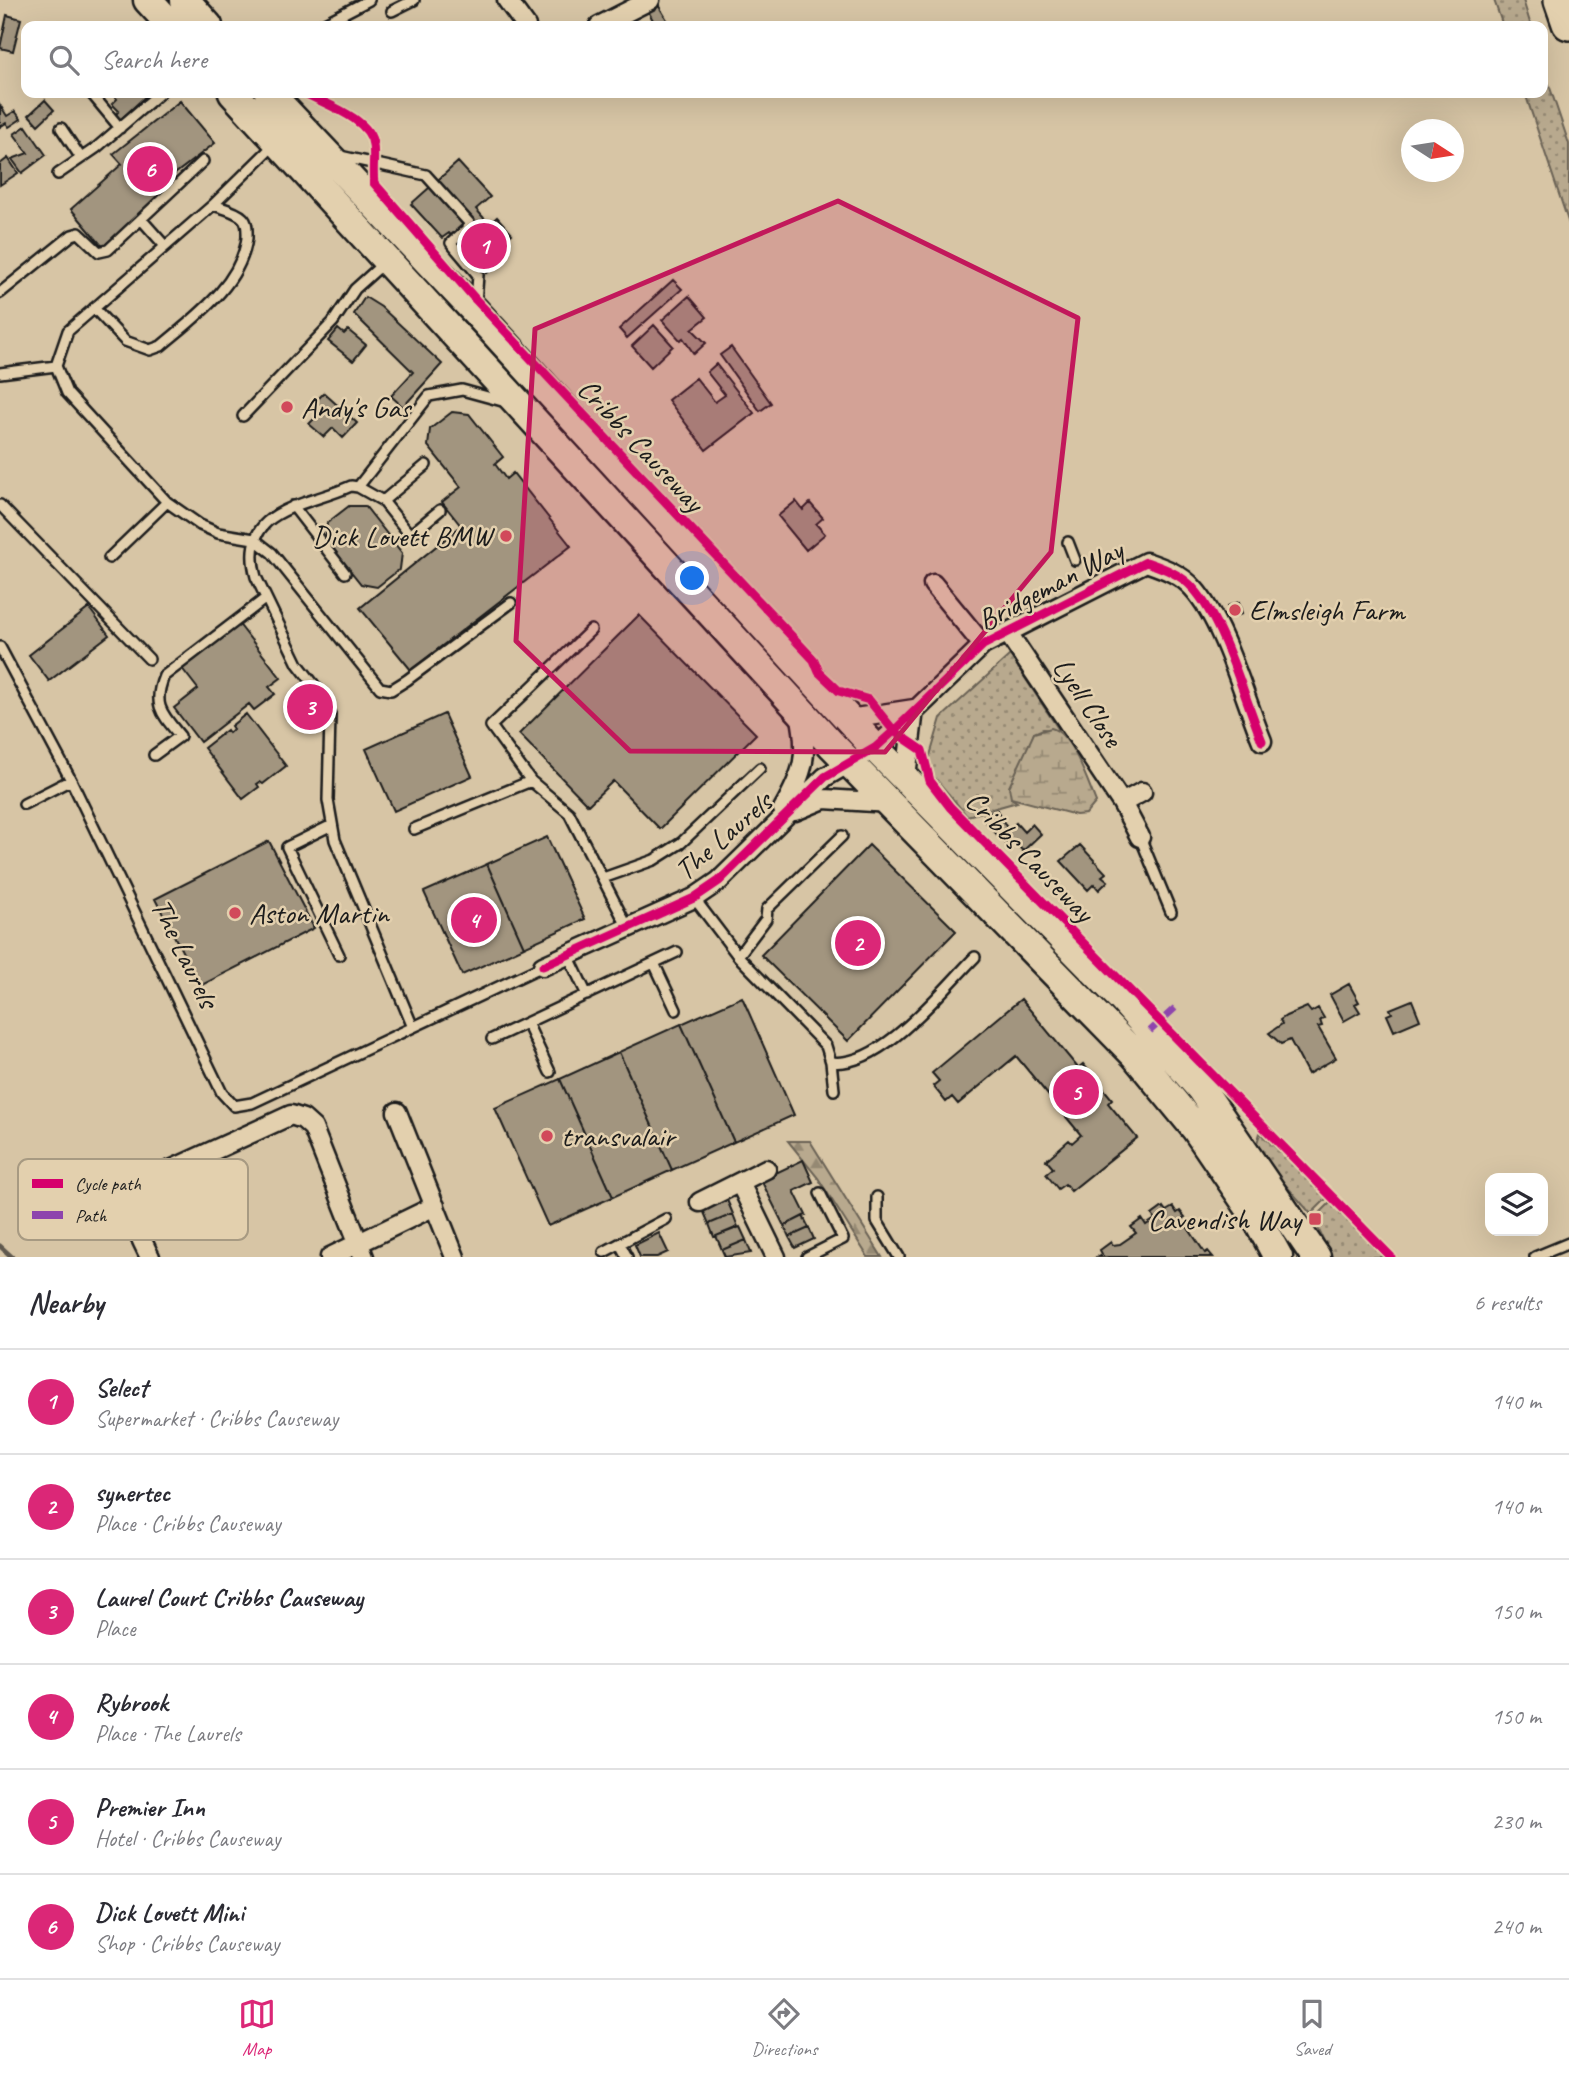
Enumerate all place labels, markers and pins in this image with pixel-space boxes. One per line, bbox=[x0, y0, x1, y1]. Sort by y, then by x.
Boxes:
pin: 6 bbox=[127, 143, 173, 195]
pin: 1 bbox=[461, 220, 507, 272]
place label: Andy's Gas bbox=[301, 388, 413, 426]
marker: Andy's Gas bbox=[279, 399, 295, 415]
place label: Dick Lovett BMW bbox=[312, 517, 495, 555]
marker: Dick Lovett BMW bbox=[498, 528, 514, 544]
place label: Elmsleigh Farm bbox=[1249, 591, 1406, 629]
marker: Elmsleigh Farm bbox=[1227, 602, 1243, 618]
pin: 3 bbox=[287, 681, 333, 733]
place label: Aston Martin bbox=[249, 894, 390, 932]
pin: 4 bbox=[451, 894, 497, 946]
marker: Aston Martin bbox=[227, 905, 243, 921]
pin: 2 bbox=[835, 917, 881, 969]
pin: 5 bbox=[1053, 1066, 1099, 1118]
place label: transvalair bbox=[561, 1117, 678, 1155]
marker: transvalair bbox=[539, 1128, 555, 1144]
place label: Cavendish Way bbox=[1148, 1200, 1304, 1238]
marker: Cavendish Way bbox=[1307, 1211, 1323, 1227]

